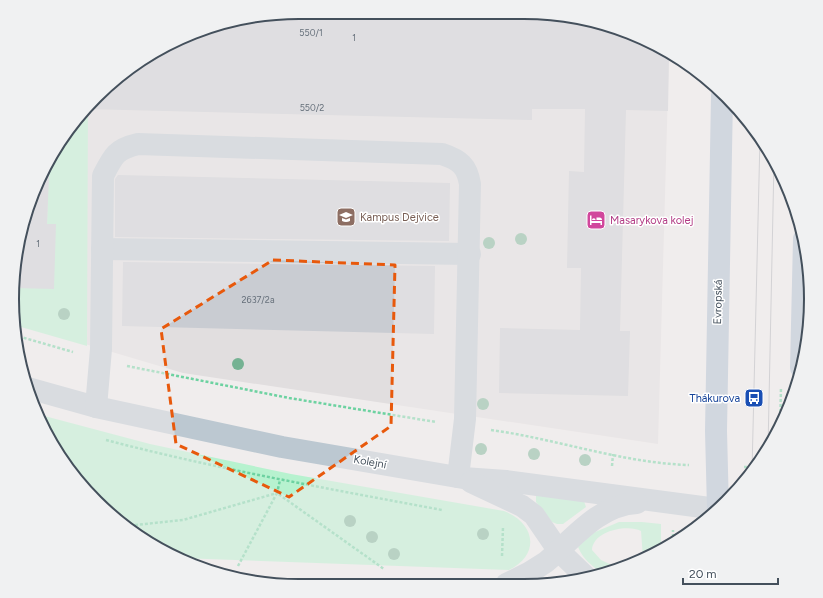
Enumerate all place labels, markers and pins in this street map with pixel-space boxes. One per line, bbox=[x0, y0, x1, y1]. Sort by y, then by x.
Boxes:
school or university icon: Kampus Dejvice bbox=[335, 206, 357, 228]
hotel icon: Masarykova kolej bbox=[585, 209, 607, 231]
place label: Kampus Dejvice bbox=[360, 211, 439, 224]
place label: Masarykova kolej bbox=[610, 214, 694, 227]
bus stop icon: Thákurova bbox=[743, 387, 765, 409]
place label: Thákurova bbox=[690, 392, 740, 405]

